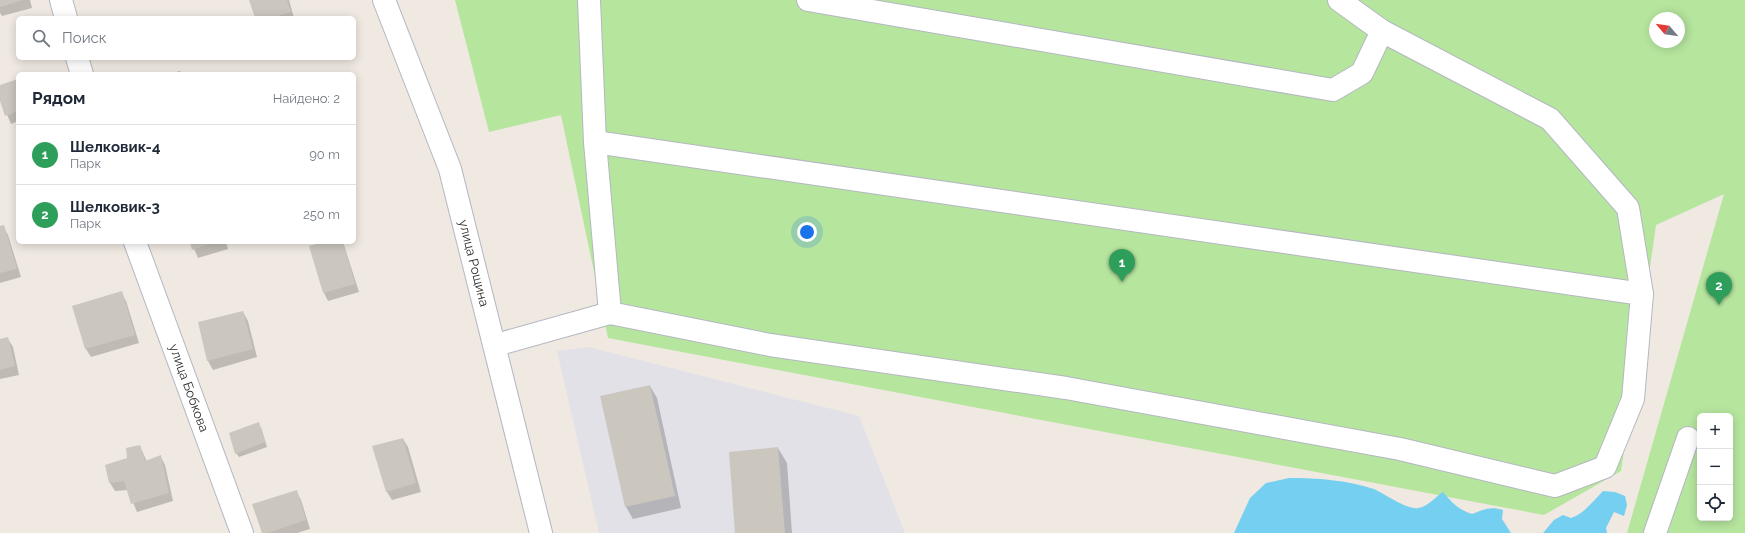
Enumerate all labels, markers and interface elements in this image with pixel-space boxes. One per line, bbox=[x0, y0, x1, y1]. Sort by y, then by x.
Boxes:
north arrow bbox=[1649, 12, 1685, 48]
search box bbox=[16, 16, 356, 60]
icon: search bbox=[30, 27, 52, 49]
text: Поиск bbox=[62, 29, 107, 47]
text: Рядом bbox=[32, 88, 85, 108]
text: Найдено: 2 bbox=[273, 91, 340, 106]
text: Шелковик-4 bbox=[70, 138, 160, 156]
text: 1 bbox=[42, 147, 48, 162]
text: 90 m bbox=[309, 147, 340, 162]
text: Парк bbox=[70, 156, 101, 171]
text: Шелковик-3 bbox=[70, 198, 160, 216]
text: 2 bbox=[41, 207, 49, 222]
text: 250 m bbox=[303, 207, 340, 222]
text: Парк bbox=[70, 216, 101, 231]
street label: улица Рощина bbox=[456, 218, 492, 308]
your location bbox=[797, 222, 817, 242]
pin: 1 bbox=[1109, 249, 1135, 282]
pin: 2 bbox=[1706, 272, 1732, 305]
street label: улица Бобкова bbox=[166, 342, 212, 434]
map controls bbox=[1697, 413, 1733, 521]
button: + bbox=[1697, 413, 1733, 449]
button: − bbox=[1697, 449, 1733, 485]
button: locate bbox=[1697, 485, 1733, 521]

